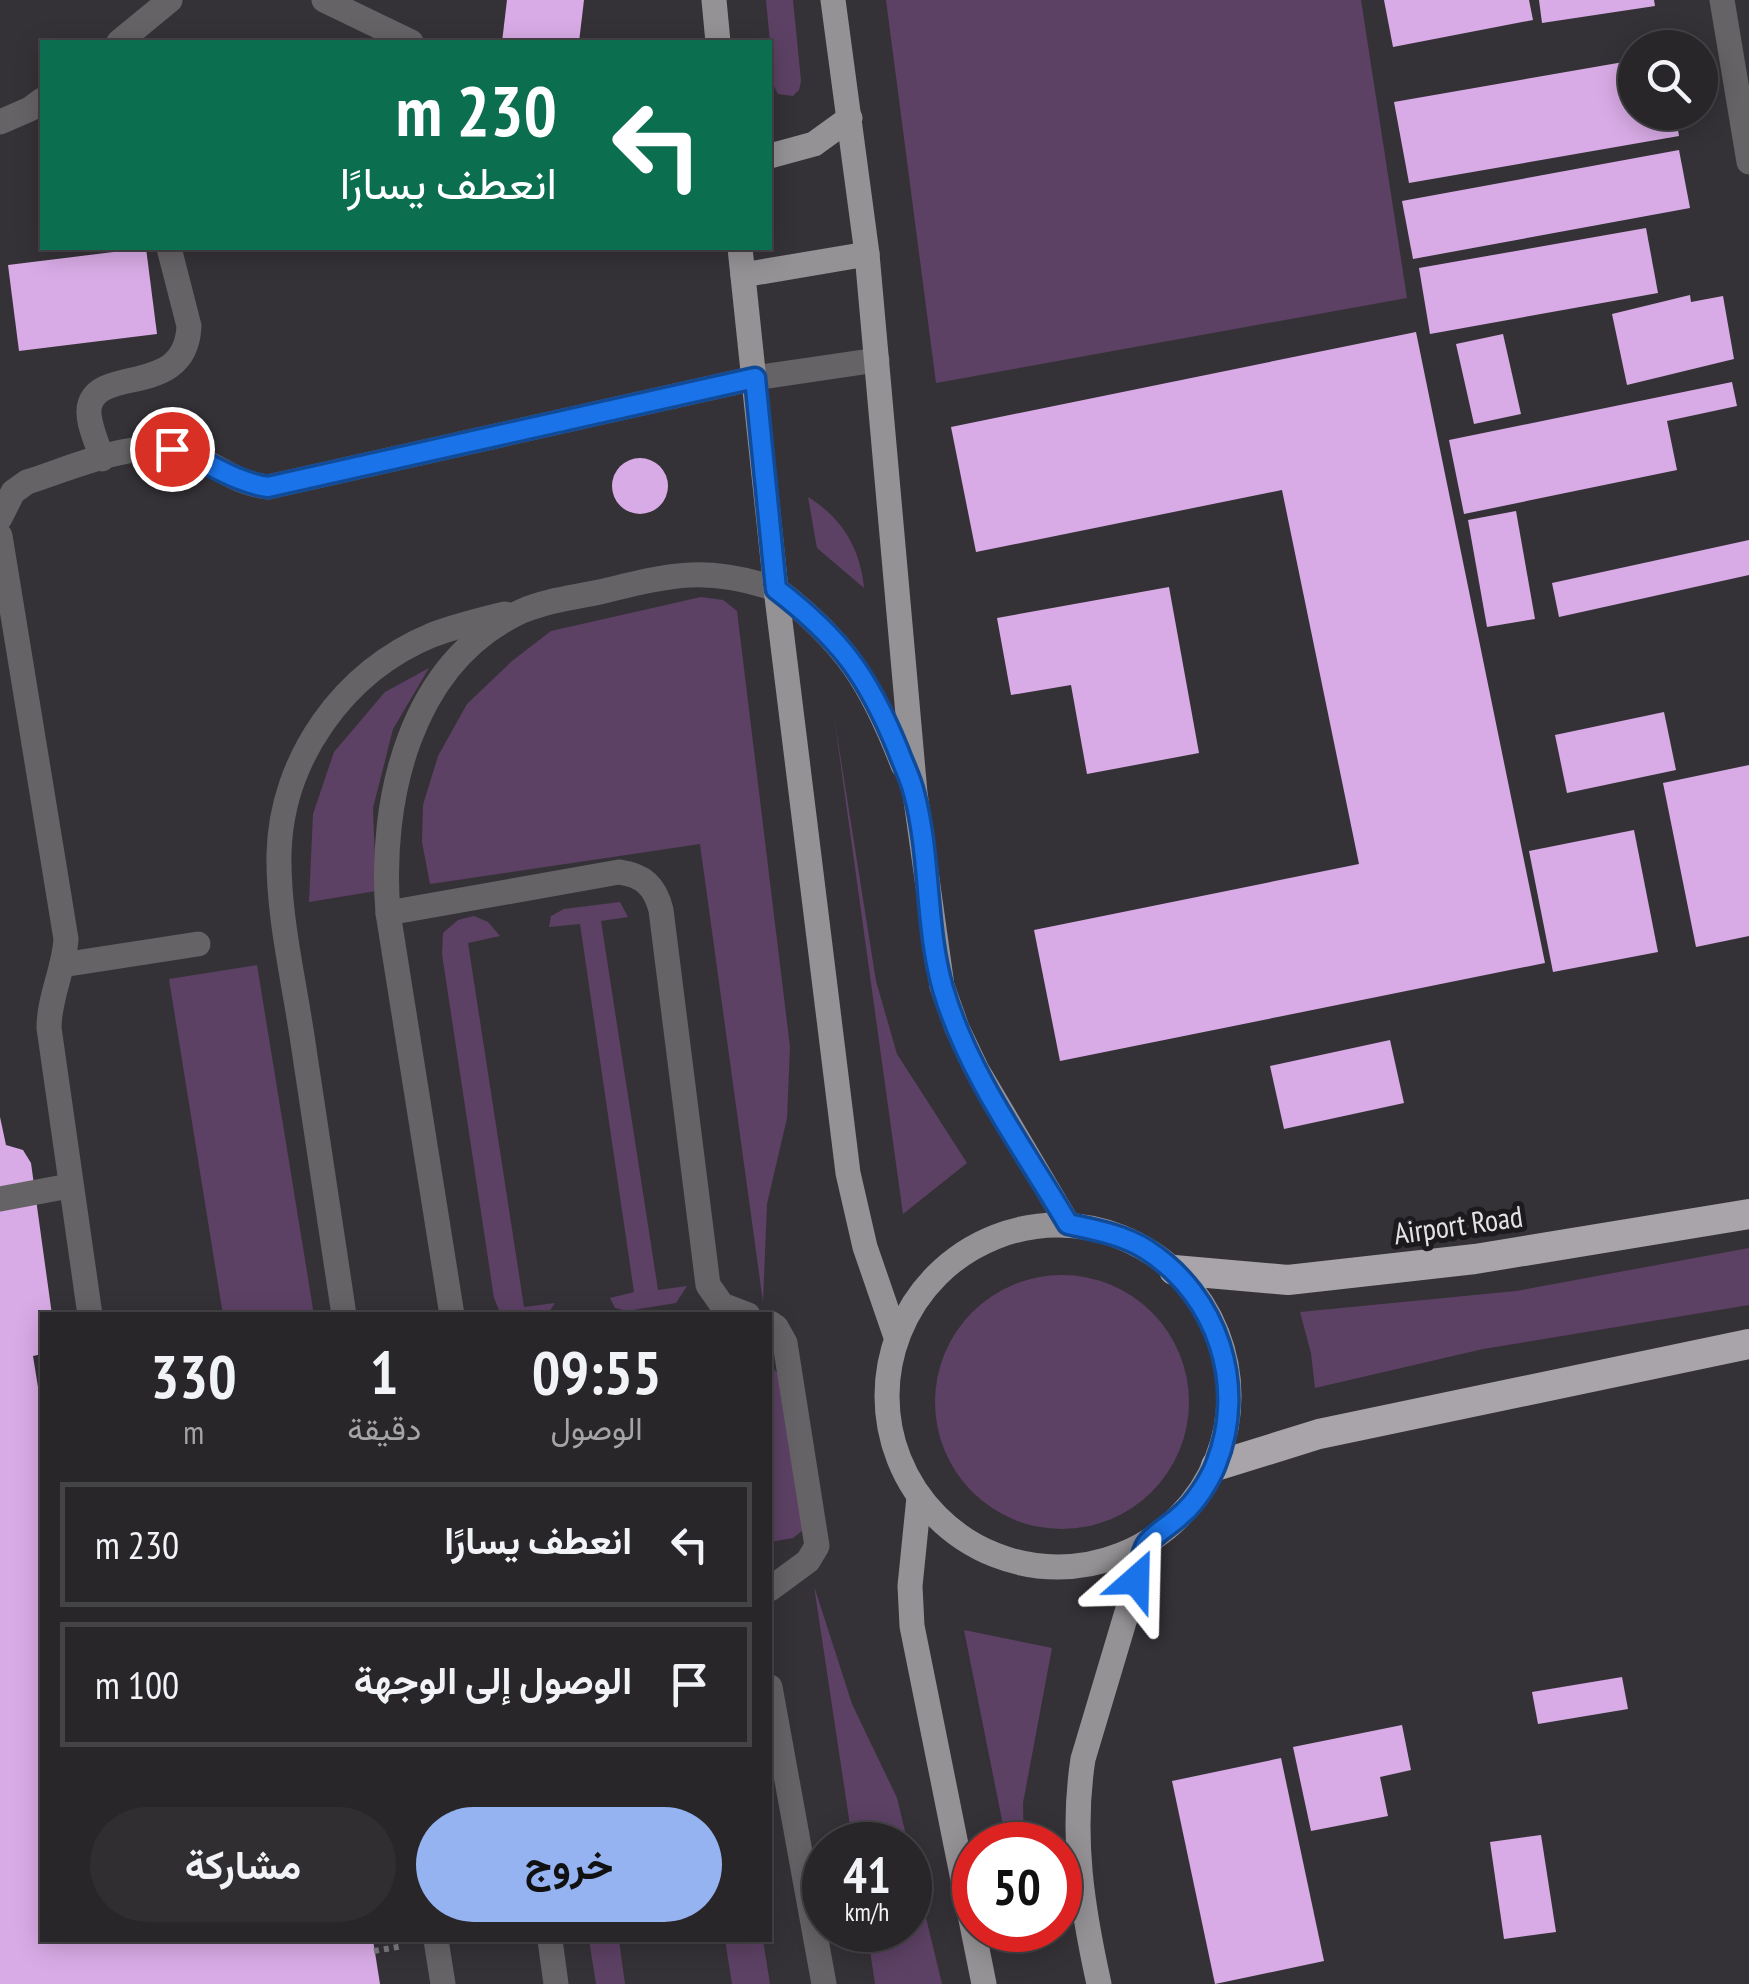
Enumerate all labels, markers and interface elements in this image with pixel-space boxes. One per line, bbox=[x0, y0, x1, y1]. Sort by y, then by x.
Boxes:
map controls bbox=[1618, 30, 1718, 130]
button: search bbox=[1618, 30, 1718, 130]
text: 230 m bbox=[396, 65, 557, 155]
icon: left bbox=[592, 80, 722, 210]
text: انعطف يسارًا bbox=[340, 153, 557, 211]
pin bbox=[130, 407, 215, 492]
icon: arrive bbox=[145, 422, 200, 477]
street label: Airport Road bbox=[1391, 1196, 1525, 1252]
text: 1 bbox=[370, 1333, 399, 1411]
text: 09:55 bbox=[532, 1333, 661, 1411]
text: 330 bbox=[151, 1337, 237, 1415]
text: دقيقة bbox=[347, 1407, 421, 1449]
text: الوصول bbox=[550, 1407, 643, 1449]
text: m bbox=[183, 1411, 204, 1453]
text: انعطف يسارًا bbox=[444, 1515, 632, 1564]
icon: left bbox=[662, 1517, 717, 1572]
text: 230 m bbox=[95, 1520, 179, 1569]
position arrow bbox=[1084, 1528, 1188, 1632]
text: الوصول إلى الوجهة bbox=[354, 1655, 632, 1704]
icon: arrive bbox=[662, 1657, 717, 1712]
text: 100 m bbox=[95, 1660, 179, 1709]
button: مشاركة bbox=[90, 1807, 396, 1922]
button: خروج bbox=[416, 1807, 722, 1922]
speed limit sign: 50 bbox=[952, 1822, 1082, 1952]
text: 41 bbox=[843, 1842, 891, 1907]
text: km/h bbox=[845, 1896, 889, 1928]

